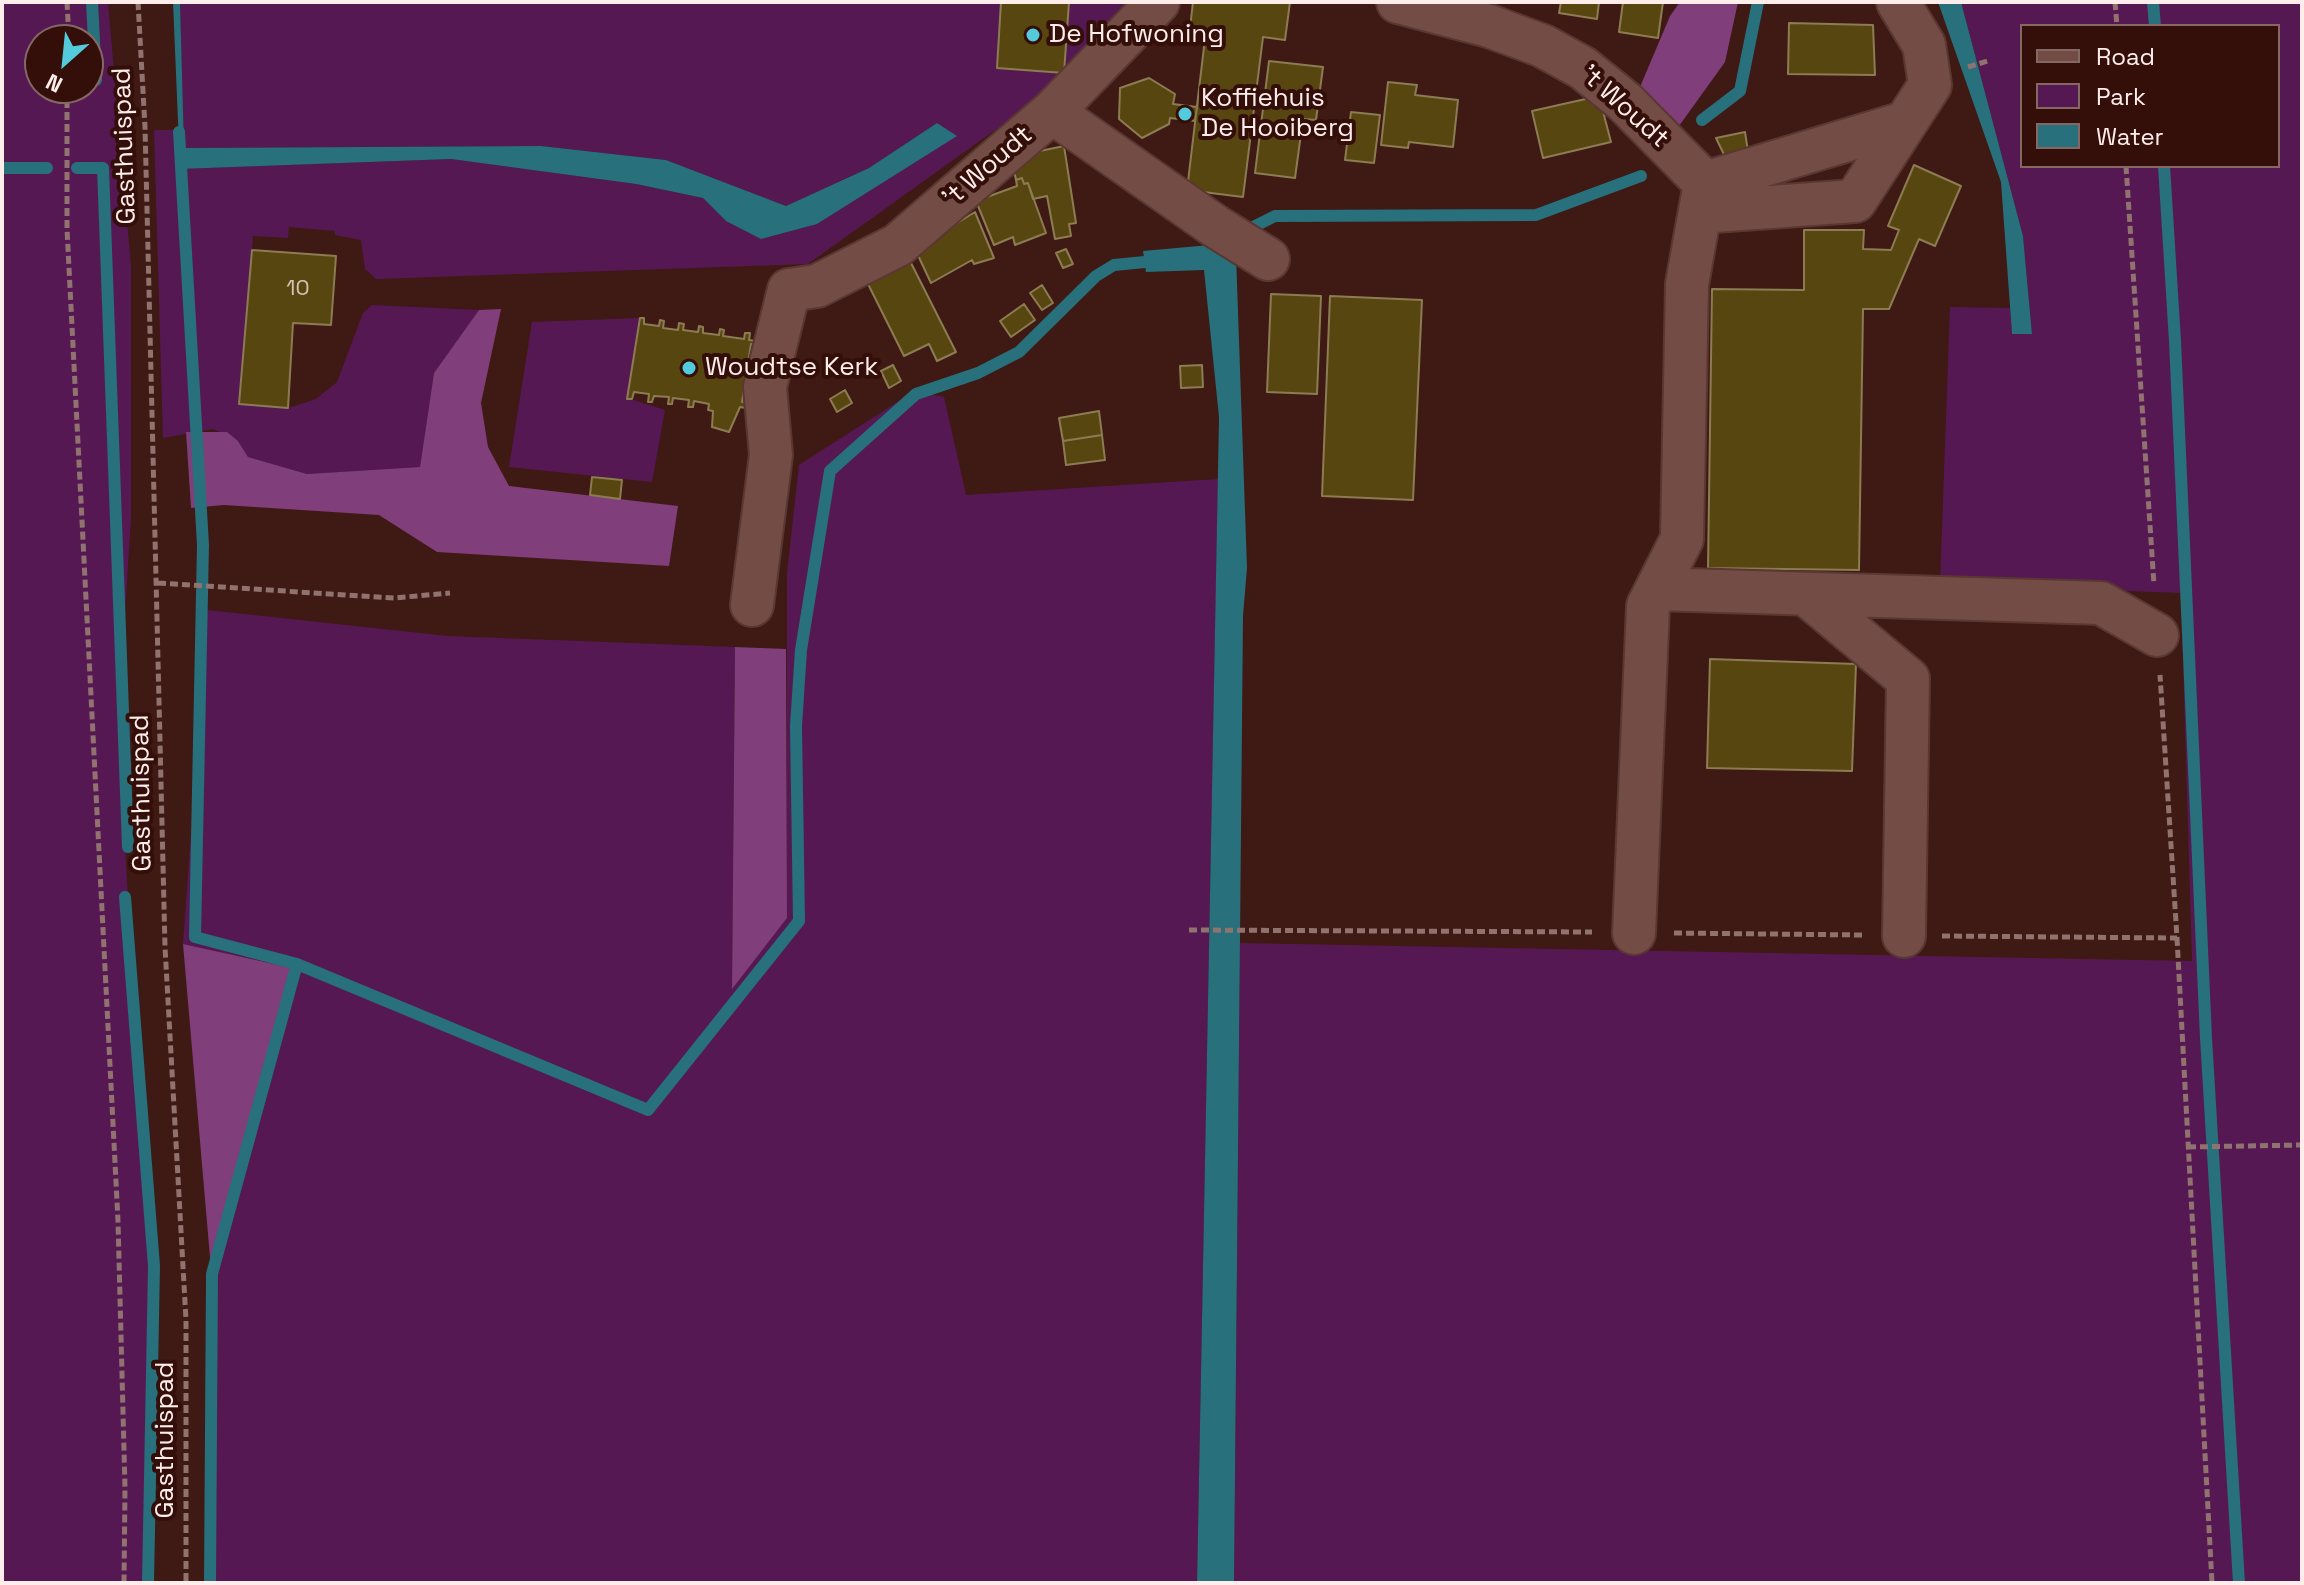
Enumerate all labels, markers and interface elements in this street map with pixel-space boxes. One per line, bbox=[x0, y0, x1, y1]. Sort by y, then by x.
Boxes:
place label: De Hofwoning bbox=[1049, 19, 1224, 51]
north arrow bbox=[24, 24, 104, 104]
legend bbox=[2020, 24, 2280, 168]
marker: De Hofwoning bbox=[1024, 26, 1042, 44]
text: Road bbox=[2096, 41, 2155, 72]
street label: 't Woudt bbox=[1573, 59, 1675, 155]
street label: Gasthuispad bbox=[107, 67, 143, 225]
text: N bbox=[41, 68, 67, 99]
text: Park bbox=[2096, 81, 2146, 112]
place label: Koffiehuis De Hooiberg bbox=[1201, 83, 1354, 144]
marker: Koffiehuis De Hooiberg bbox=[1176, 105, 1194, 123]
street label: 't Woudt bbox=[937, 120, 1039, 214]
text: Water bbox=[2096, 121, 2164, 152]
house number: 10 bbox=[286, 276, 310, 302]
place label: Woudtse Kerk bbox=[705, 352, 878, 384]
marker: Woudtse Kerk bbox=[680, 359, 698, 377]
street label: Gasthuispad bbox=[125, 714, 159, 872]
street label: Gasthuispad bbox=[150, 1361, 182, 1519]

